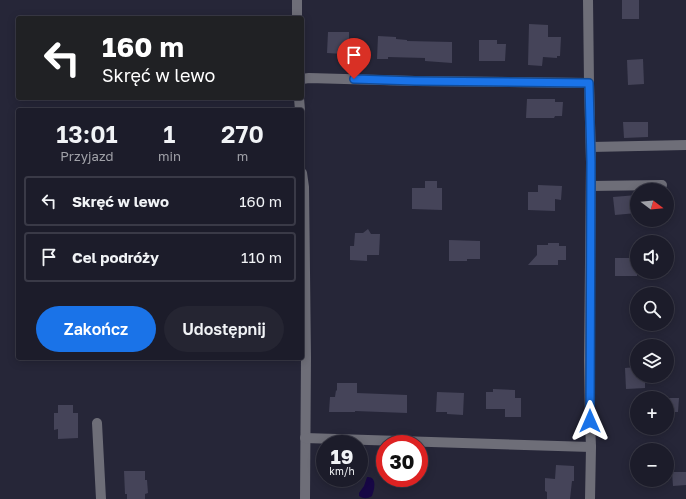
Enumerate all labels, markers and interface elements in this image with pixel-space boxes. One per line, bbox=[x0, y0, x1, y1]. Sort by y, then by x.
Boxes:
text: 160 m bbox=[102, 30, 184, 63]
icon: left bbox=[36, 32, 88, 84]
pin bbox=[337, 38, 371, 79]
icon: arrive bbox=[343, 44, 365, 66]
text: Skręć w lewo bbox=[102, 64, 215, 86]
text: 13:01 bbox=[56, 119, 118, 148]
text: 1 bbox=[163, 119, 175, 148]
text: 270 bbox=[221, 119, 264, 148]
text: Przyjazd bbox=[60, 148, 114, 164]
text: min bbox=[158, 148, 181, 164]
text: m bbox=[237, 148, 248, 164]
north arrow bbox=[630, 183, 674, 227]
map controls bbox=[630, 183, 674, 487]
icon: left bbox=[38, 190, 60, 212]
text: Skręć w lewo bbox=[72, 192, 169, 210]
text: 160 m bbox=[239, 192, 282, 210]
button: sound bbox=[630, 235, 674, 279]
icon: arrive bbox=[38, 246, 60, 268]
text: Cel podróży bbox=[72, 248, 159, 266]
text: 110 m bbox=[241, 248, 282, 266]
button: search bbox=[630, 287, 674, 331]
button: Zakończ bbox=[36, 306, 156, 352]
button: Udostępnij bbox=[164, 306, 284, 352]
button: layers bbox=[630, 339, 674, 383]
button: + bbox=[630, 391, 674, 435]
position arrow bbox=[569, 400, 611, 442]
speed limit sign: 30 bbox=[376, 435, 428, 487]
button: − bbox=[630, 443, 674, 487]
text: 19 bbox=[330, 444, 353, 468]
text: km/h bbox=[329, 465, 355, 477]

